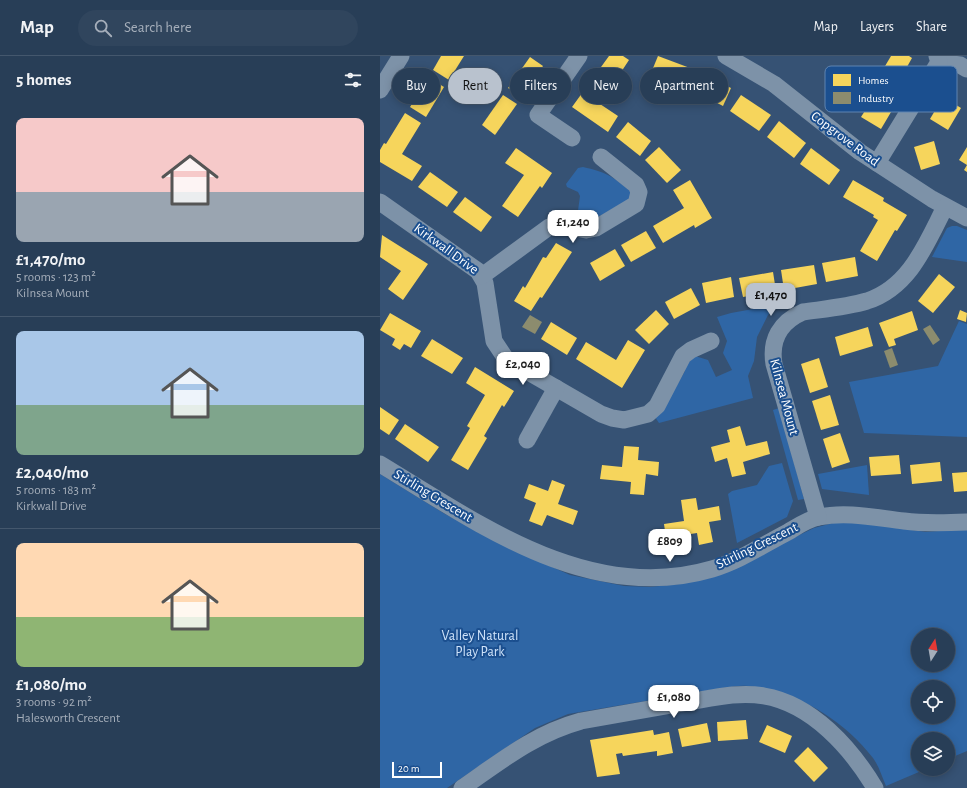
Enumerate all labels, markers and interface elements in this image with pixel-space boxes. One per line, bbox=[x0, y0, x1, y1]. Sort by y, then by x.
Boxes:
search box bbox=[78, 10, 358, 46]
icon: search bbox=[92, 17, 114, 39]
text: Map bbox=[20, 18, 54, 37]
text: Search here bbox=[124, 20, 192, 35]
text: Map bbox=[813, 20, 838, 34]
text: Layers bbox=[860, 20, 894, 34]
text: Share bbox=[916, 20, 947, 34]
legend bbox=[825, 66, 957, 112]
chip: Buy bbox=[392, 68, 440, 104]
chip: Rent bbox=[448, 68, 502, 104]
chip: Filters bbox=[510, 68, 571, 104]
chip: New bbox=[579, 68, 632, 104]
chip: Apartment bbox=[640, 68, 728, 104]
icon: filters bbox=[342, 69, 364, 91]
text: 5 homes bbox=[16, 71, 72, 88]
text: Homes bbox=[858, 75, 889, 86]
text: Industry bbox=[858, 93, 894, 104]
street label: Copgrove Road bbox=[808, 109, 882, 169]
icon: home bbox=[154, 144, 226, 216]
pin: £1,240 bbox=[540, 210, 606, 244]
text: £1,240 bbox=[557, 216, 589, 229]
street label: Kirkwall Drive bbox=[411, 221, 481, 277]
text: £1,470/mo bbox=[16, 251, 85, 268]
text: 5 rooms · 123 m² bbox=[16, 271, 96, 284]
pin: £1,470 bbox=[738, 283, 804, 317]
text: Kilnsea Mount bbox=[16, 287, 89, 300]
text: £1,470 bbox=[755, 289, 787, 302]
pin: £2,040 bbox=[490, 352, 556, 386]
icon: home bbox=[154, 357, 226, 429]
street label: Kilnsea Mount bbox=[767, 357, 801, 437]
text: £2,040 bbox=[506, 358, 540, 371]
text: £2,040/mo bbox=[16, 464, 89, 481]
street label: Stirling Crescent bbox=[391, 467, 475, 525]
text: 5 rooms · 183 m² bbox=[16, 484, 96, 497]
text: Kirkwall Drive bbox=[16, 500, 87, 513]
street label: Stirling Crescent bbox=[714, 520, 800, 572]
pin: £809 bbox=[646, 529, 694, 563]
text: £809 bbox=[657, 535, 683, 548]
icon: home bbox=[154, 569, 226, 641]
north arrow bbox=[911, 628, 955, 672]
map controls bbox=[911, 628, 955, 776]
park label: Valley Natural Play Park bbox=[442, 629, 518, 659]
text: £1,080/mo bbox=[16, 676, 87, 693]
button: locate bbox=[911, 680, 955, 724]
pin: £1,080 bbox=[641, 685, 707, 719]
text: £1,080 bbox=[657, 691, 691, 704]
text: 3 rooms · 92 m² bbox=[16, 696, 92, 709]
text: Halesworth Crescent bbox=[16, 712, 120, 725]
button: layers bbox=[911, 732, 955, 776]
scale bar bbox=[392, 760, 442, 779]
text: 20 m bbox=[398, 763, 419, 774]

